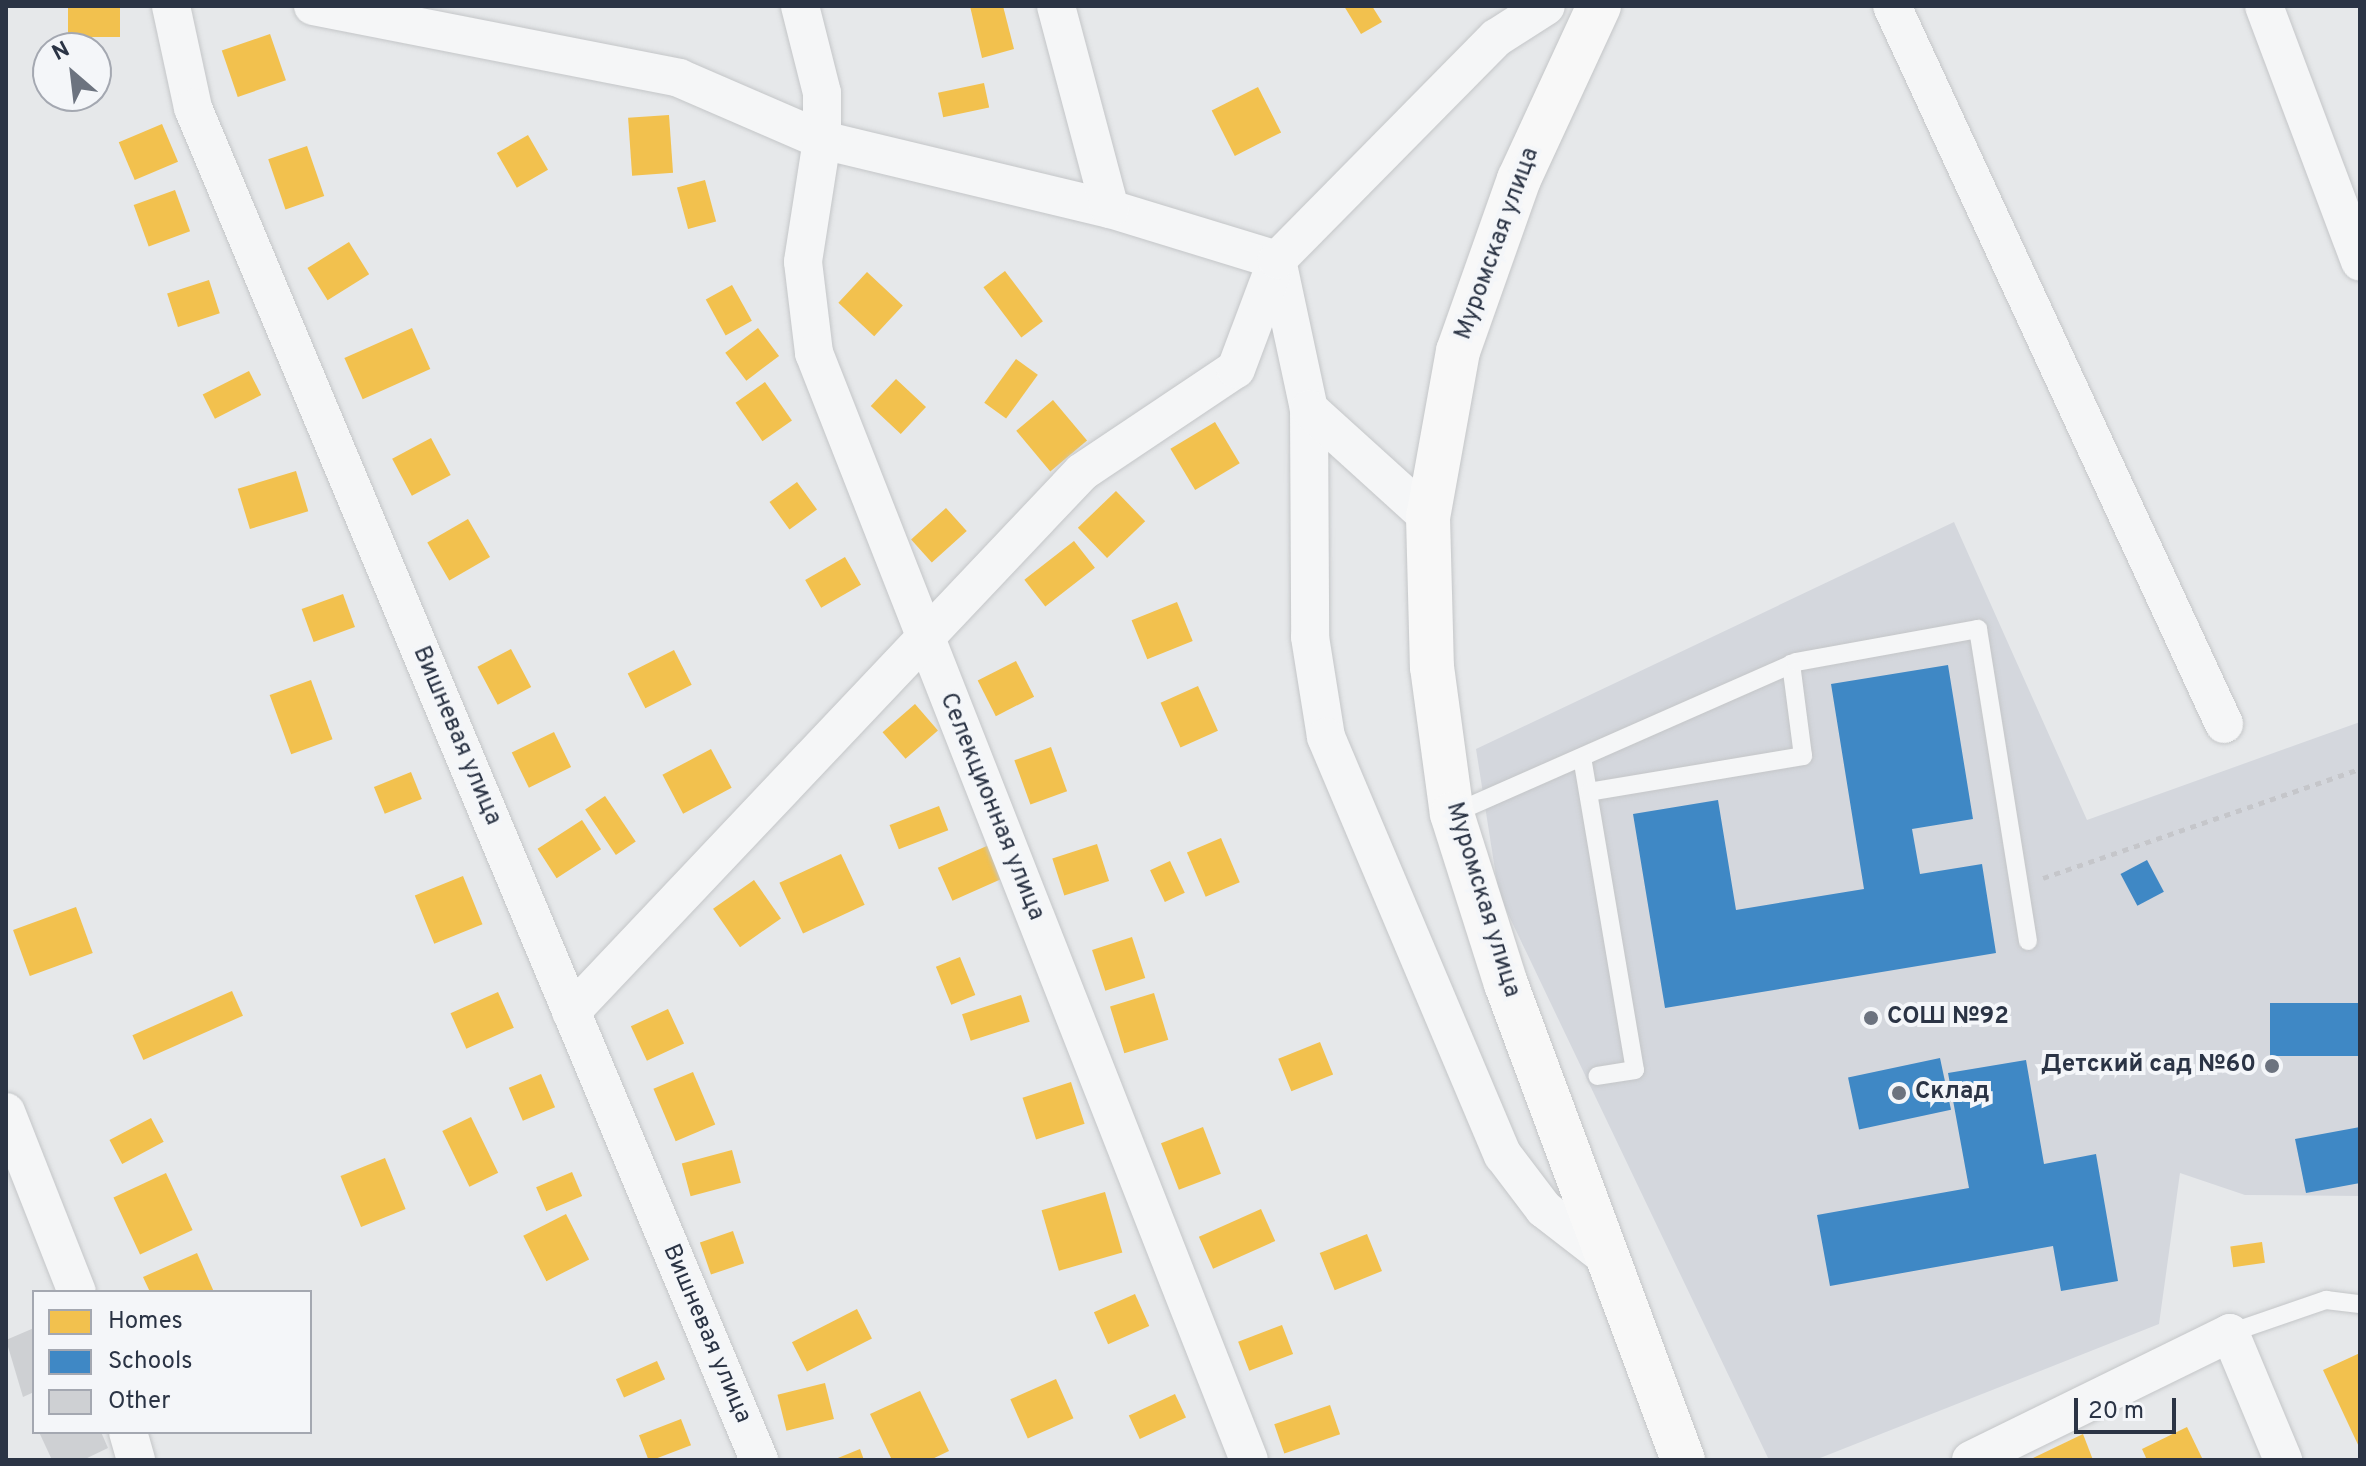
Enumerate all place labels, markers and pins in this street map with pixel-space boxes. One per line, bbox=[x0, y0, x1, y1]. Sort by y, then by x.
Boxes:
place label: СОШ №92 bbox=[1887, 1004, 2009, 1032]
marker: СОШ №92 bbox=[1862, 1009, 1880, 1027]
place label: Детский сад №60 bbox=[2041, 1052, 2256, 1080]
marker: Детский сад №60 bbox=[2263, 1057, 2281, 1075]
place label: Склад bbox=[1915, 1079, 1989, 1107]
marker: Склад bbox=[1890, 1084, 1908, 1102]

